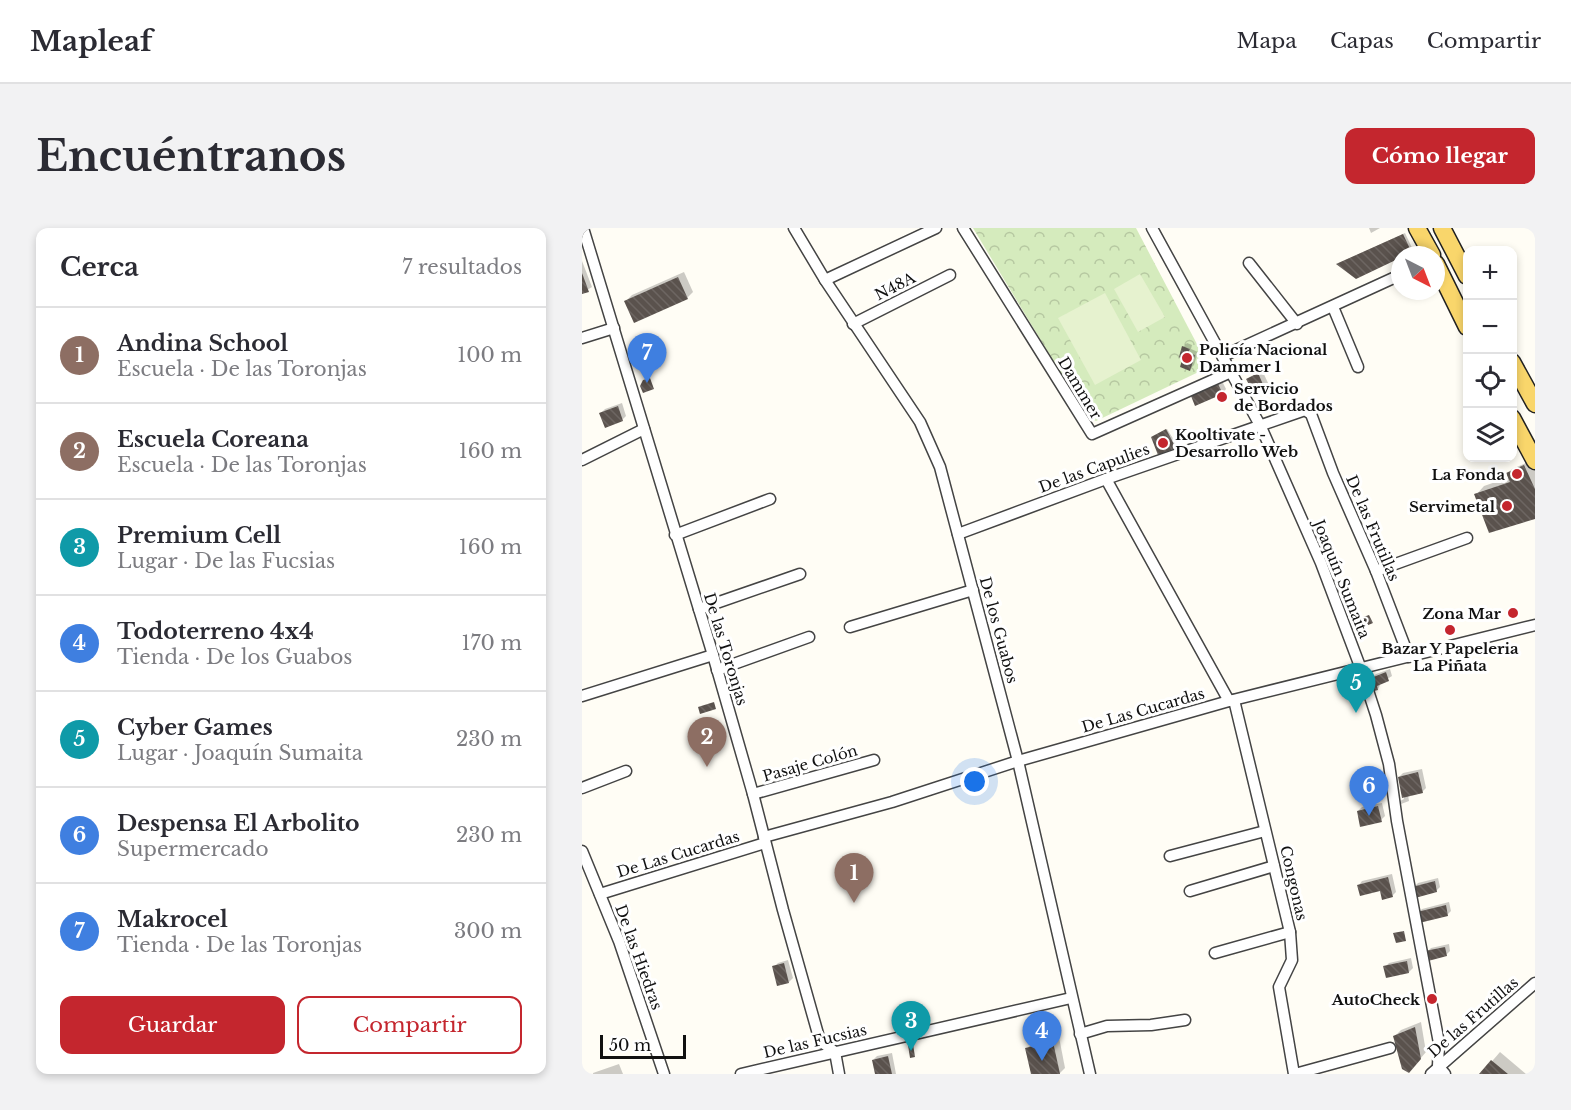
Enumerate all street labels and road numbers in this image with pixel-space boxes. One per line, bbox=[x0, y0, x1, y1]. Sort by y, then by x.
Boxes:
street label: N48A bbox=[872, 268, 919, 304]
street label: Dammer bbox=[1054, 353, 1106, 423]
street label: De las Capulies bbox=[1036, 439, 1152, 497]
street label: De las Frutillas bbox=[1342, 472, 1404, 584]
street label: Joaquín Sumaita bbox=[1309, 515, 1375, 642]
street label: De los Guabos bbox=[976, 575, 1022, 686]
street label: De las Toronjas bbox=[700, 590, 752, 708]
street label: De Las Cucardas bbox=[1079, 683, 1207, 737]
street label: Pasaje Colón bbox=[760, 740, 860, 786]
street label: De Las Cucardas bbox=[614, 826, 742, 882]
street label: Congonas bbox=[1276, 844, 1312, 923]
street label: De las Hiedras bbox=[611, 902, 667, 1012]
street label: De las Frutillas bbox=[1424, 973, 1522, 1061]
street label: De las Fucsias bbox=[761, 1020, 869, 1062]

